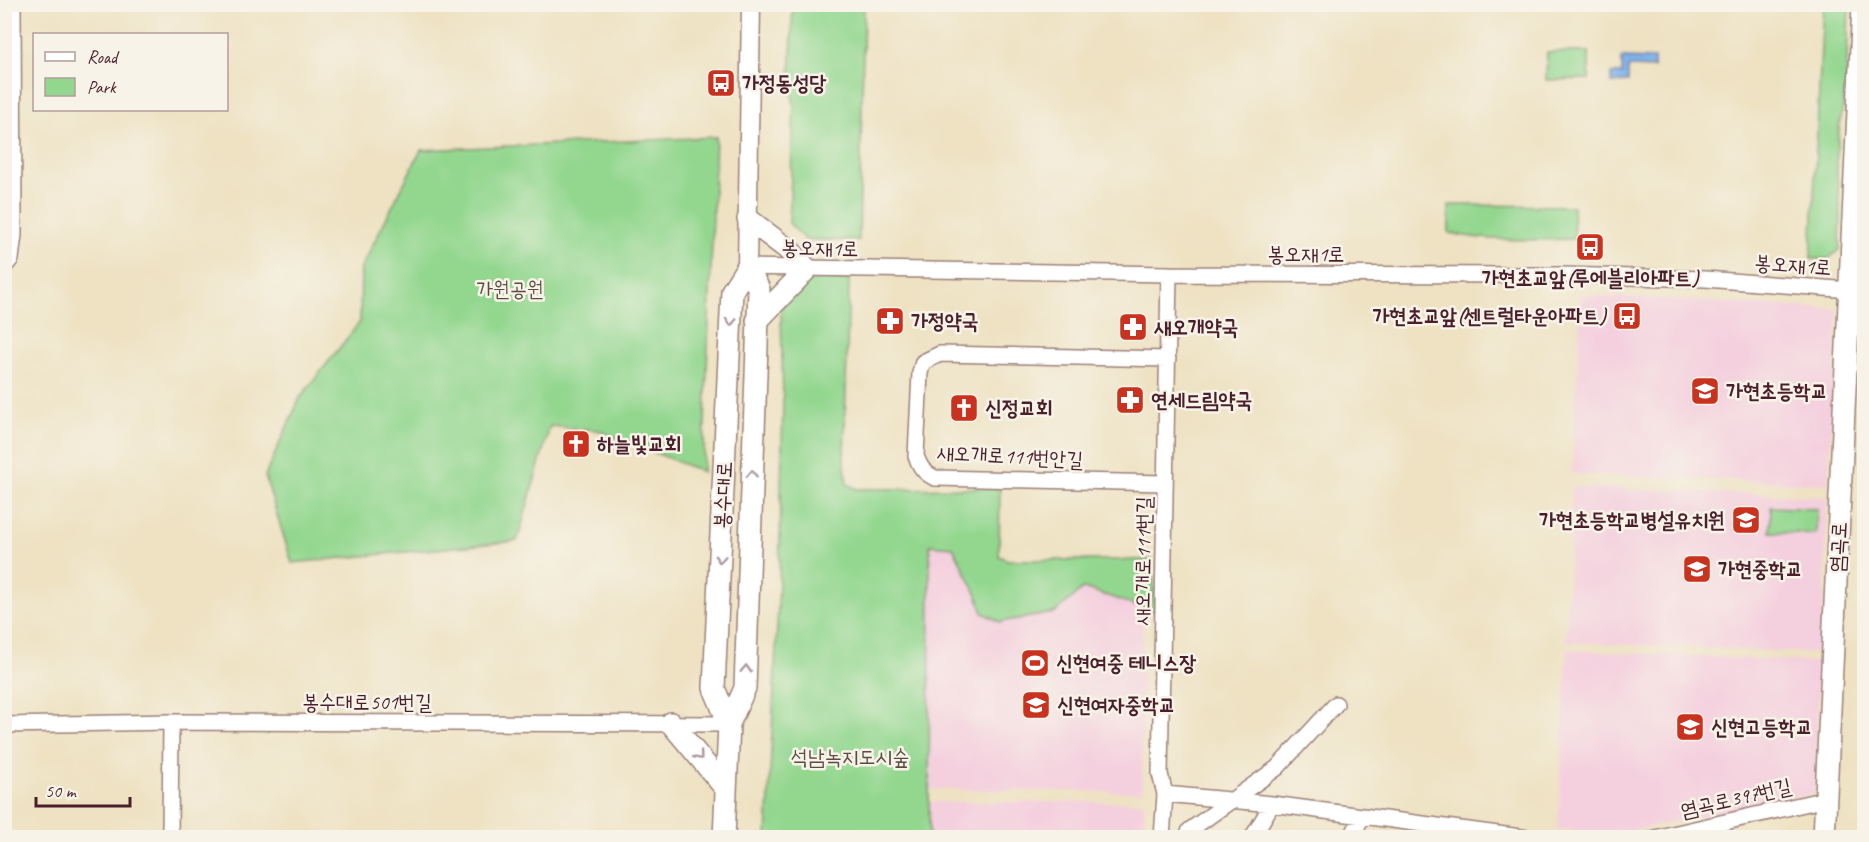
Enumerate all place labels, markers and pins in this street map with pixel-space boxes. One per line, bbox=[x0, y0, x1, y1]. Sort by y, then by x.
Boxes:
bus stop icon: 가정동성당 bbox=[705, 67, 737, 99]
place label: 가정동성당 bbox=[742, 70, 827, 96]
bus stop icon: 가현초교앞(루에블리아파트) bbox=[1574, 231, 1606, 263]
place label: 가현초교앞(루에블리아파트) bbox=[1482, 265, 1700, 291]
bus stop icon: 가현초교앞(센트럴타운아파트) bbox=[1611, 300, 1643, 332]
place label: 가현초교앞(센트럴타운아파트) bbox=[1372, 303, 1608, 329]
pharmacy icon: 가정약국 bbox=[874, 305, 906, 337]
place label: 가정약국 bbox=[911, 308, 979, 334]
pharmacy icon: 새오개약국 bbox=[1117, 311, 1149, 343]
place label: 새오개약국 bbox=[1154, 314, 1239, 340]
school or university icon: 가현초등학교 bbox=[1689, 375, 1721, 407]
place label: 가현초등학교 bbox=[1726, 378, 1827, 404]
pharmacy icon: 연세드림약국 bbox=[1114, 384, 1146, 416]
place label: 연세드림약국 bbox=[1151, 387, 1252, 413]
church icon: 신정교회 bbox=[948, 392, 980, 424]
place label: 신정교회 bbox=[985, 395, 1053, 421]
church icon: 하늘빛교회 bbox=[560, 428, 592, 460]
place label: 하늘빛교회 bbox=[596, 431, 682, 457]
school or university icon: 가현초등학교병설유치원 bbox=[1730, 504, 1762, 536]
place label: 가현초등학교병설유치원 bbox=[1539, 507, 1725, 533]
school or university icon: 가현중학교 bbox=[1681, 553, 1713, 585]
place label: 가현중학교 bbox=[1718, 556, 1803, 582]
sports icon: 신현여중 테니스장 bbox=[1019, 647, 1051, 679]
place label: 신현여중 테니스장 bbox=[1056, 650, 1196, 676]
school or university icon: 신현여자중학교 bbox=[1020, 689, 1052, 721]
place label: 신현여자중학교 bbox=[1057, 692, 1175, 718]
school or university icon: 신현고등학교 bbox=[1674, 711, 1706, 743]
place label: 신현고등학교 bbox=[1711, 714, 1812, 740]

